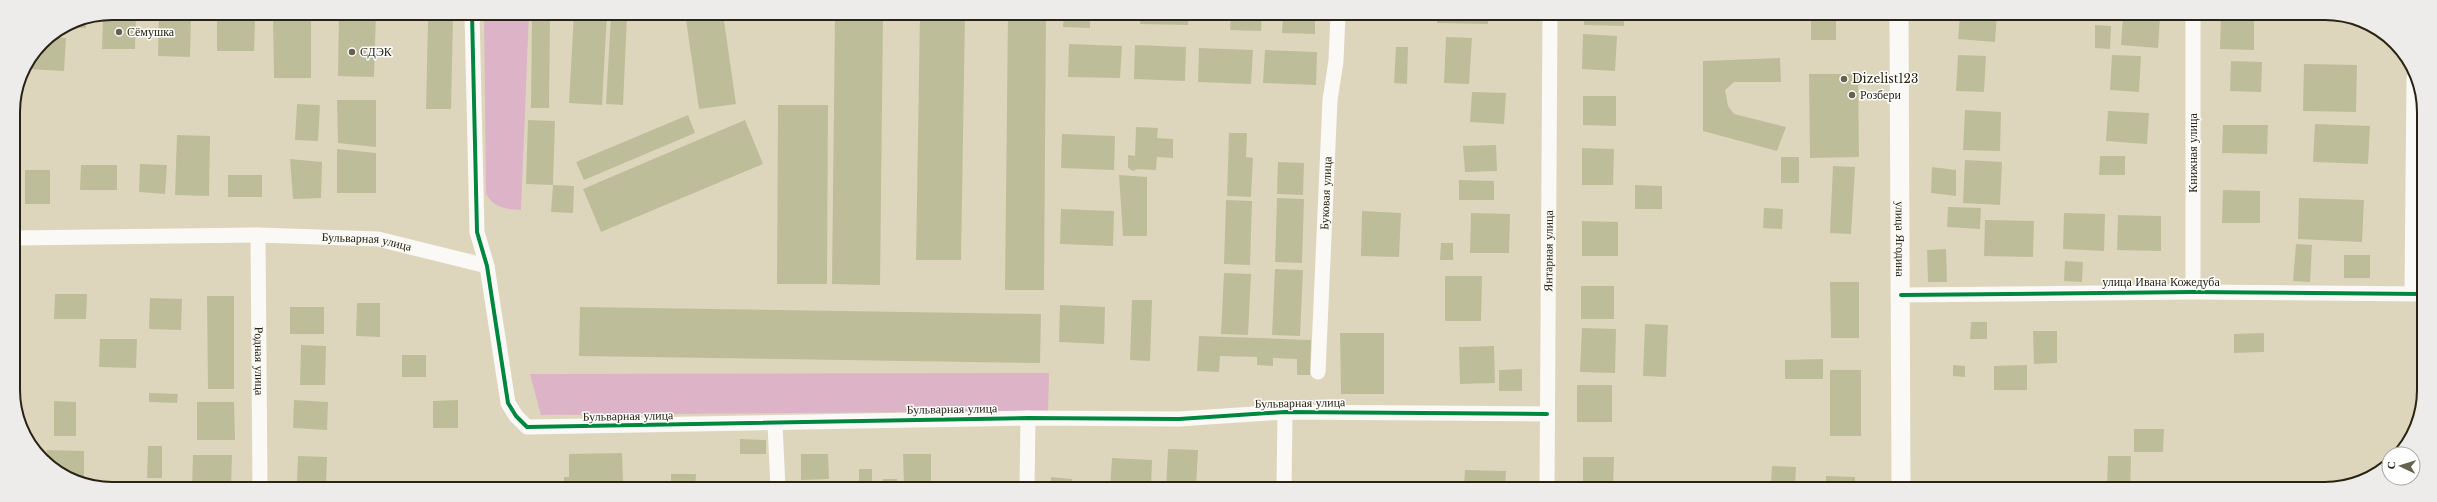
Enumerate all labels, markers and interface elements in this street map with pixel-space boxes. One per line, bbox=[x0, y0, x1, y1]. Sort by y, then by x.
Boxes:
place label: Сёмушка bbox=[127, 24, 175, 39]
marker: Сёмушка bbox=[114, 27, 124, 37]
place label: СДЭК bbox=[360, 44, 393, 59]
marker: СДЭК bbox=[347, 47, 357, 57]
place label: Dizelist123 bbox=[1852, 71, 1918, 86]
marker: Dizelist123 bbox=[1839, 74, 1849, 84]
place label: Розбери bbox=[1860, 87, 1901, 102]
marker: Розбери bbox=[1847, 90, 1857, 100]
street label: Книжная улица bbox=[2185, 113, 2200, 193]
street label: Буковая улица bbox=[1316, 156, 1335, 230]
street label: улица Ягодина bbox=[1893, 201, 1908, 278]
street label: Янтарная улица bbox=[1540, 210, 1556, 292]
street label: Бульварная улица bbox=[321, 229, 414, 254]
street label: улица Ивана Кожедуба bbox=[2102, 274, 2220, 289]
street label: Родная улица bbox=[252, 327, 267, 396]
street label: Бульварная улица bbox=[1255, 394, 1346, 411]
street label: Бульварная улица bbox=[907, 400, 998, 417]
street label: Бульварная улица bbox=[583, 407, 674, 424]
north arrow bbox=[2381, 446, 2421, 486]
text: С bbox=[2384, 461, 2398, 470]

